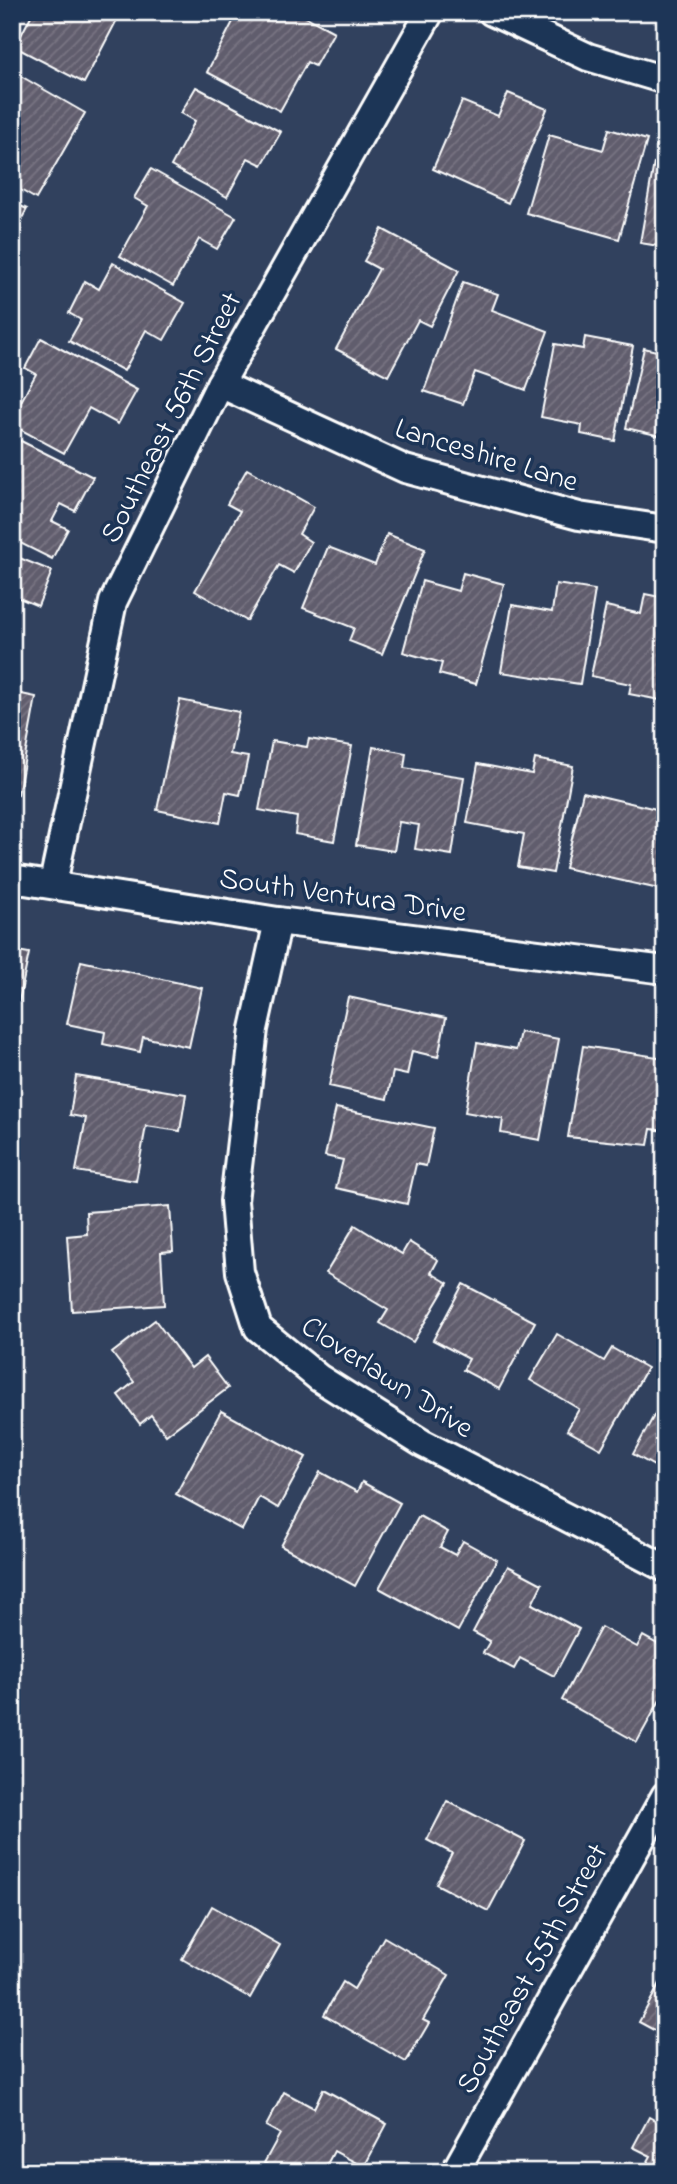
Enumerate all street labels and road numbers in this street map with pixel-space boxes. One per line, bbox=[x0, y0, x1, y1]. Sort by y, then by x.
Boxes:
street label: Southeast 56th Street bbox=[90, 285, 255, 552]
street label: Lanceshire Lane bbox=[389, 408, 584, 506]
street label: South Ventura Drive bbox=[216, 858, 469, 936]
street label: Cloverlawn Drive bbox=[291, 1306, 482, 1451]
street label: Southeast 55th Street bbox=[446, 1836, 621, 2103]

